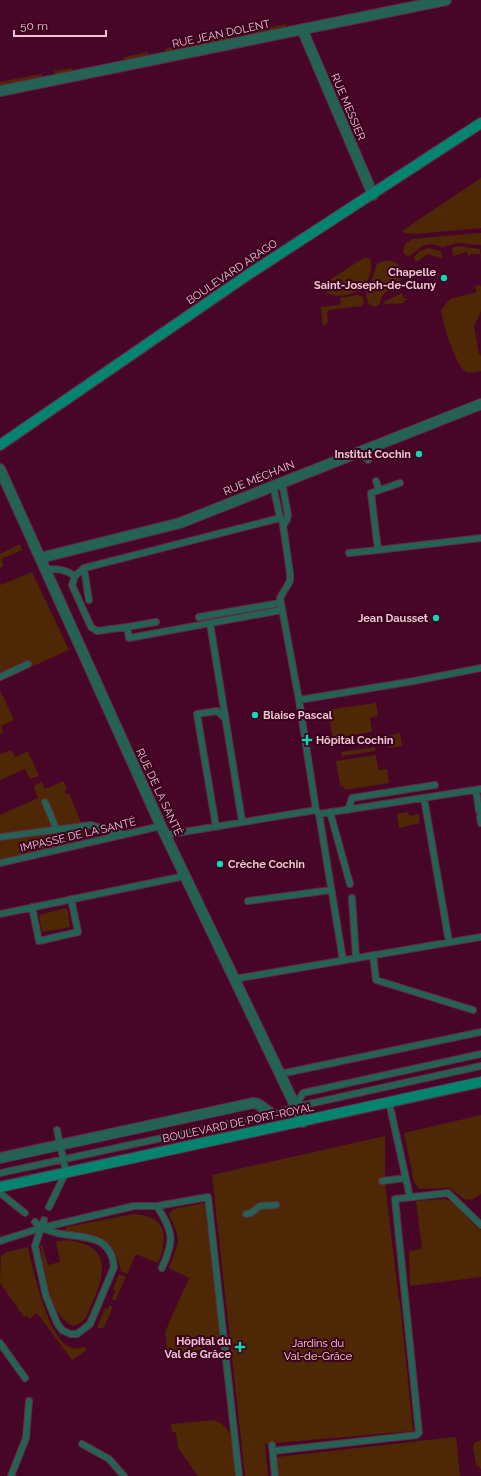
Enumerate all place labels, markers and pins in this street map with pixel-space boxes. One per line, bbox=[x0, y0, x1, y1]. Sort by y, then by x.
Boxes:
place label: Chapelle Saint-Joseph-de-Cluny bbox=[314, 266, 436, 292]
marker: Chapelle Saint-Joseph-de-Cluny bbox=[439, 273, 449, 283]
place label: Institut Cochin bbox=[334, 448, 411, 461]
marker: Institut Cochin bbox=[414, 449, 424, 459]
place label: Jean Dausset bbox=[358, 612, 429, 625]
marker: Jean Dausset bbox=[431, 613, 441, 623]
place label: Blaise Pascal bbox=[263, 709, 333, 722]
marker: Blaise Pascal bbox=[250, 710, 260, 720]
marker: Hôpital Cochin bbox=[301, 734, 313, 746]
place label: Hôpital Cochin bbox=[316, 734, 394, 747]
place label: Crèche Cochin bbox=[228, 858, 305, 871]
marker: Crèche Cochin bbox=[215, 859, 225, 869]
place label: Hôpital du Val de Grâce bbox=[164, 1335, 231, 1361]
marker: Hôpital du Val de Grâce bbox=[234, 1341, 246, 1353]

